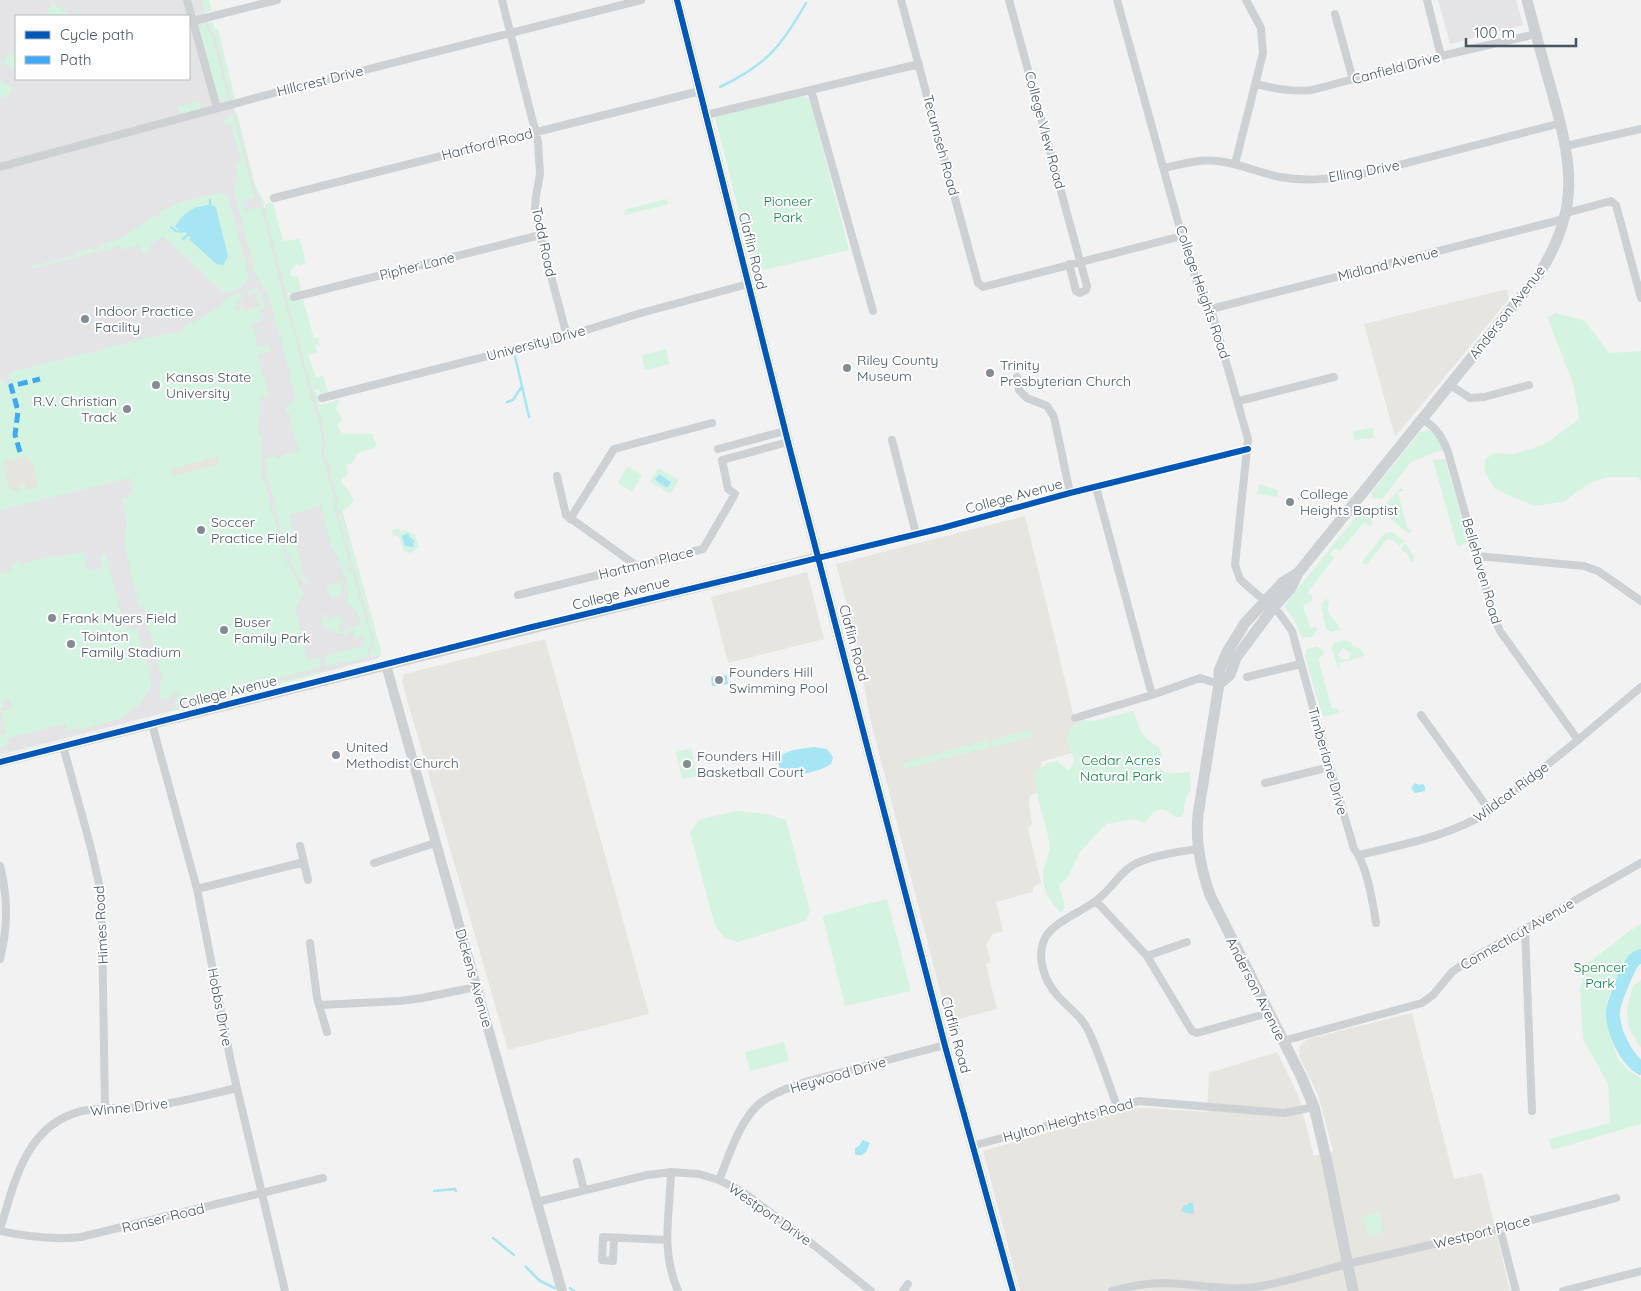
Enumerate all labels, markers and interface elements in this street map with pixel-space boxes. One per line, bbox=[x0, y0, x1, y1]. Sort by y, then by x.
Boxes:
legend bbox=[15, 15, 190, 80]
scale bar bbox=[1466, 15, 1576, 47]
text: 100 m bbox=[1474, 23, 1515, 42]
text: Cycle path bbox=[60, 25, 134, 44]
street label: Canfield Drive bbox=[1350, 48, 1442, 88]
text: Path bbox=[60, 50, 92, 69]
street label: Hillcrest Drive bbox=[275, 62, 365, 100]
street label: College View Road bbox=[1021, 69, 1069, 191]
street label: Tecumseh Road bbox=[919, 93, 963, 197]
street label: Hartford Road bbox=[439, 124, 535, 164]
street label: Elling Drive bbox=[1327, 156, 1401, 186]
park label: Pioneer Park bbox=[763, 192, 813, 226]
street label: Todd Road bbox=[528, 206, 560, 278]
street label: Claflin Road bbox=[735, 211, 771, 291]
street label: College Heights Road bbox=[1172, 223, 1234, 361]
street label: Midland Avenue bbox=[1336, 243, 1440, 285]
street label: Pipher Lane bbox=[378, 248, 457, 284]
street label: Anderson Avenue bbox=[1465, 262, 1549, 362]
place label: Indoor Practice Facility bbox=[95, 302, 193, 336]
marker: Indoor Practice Facility bbox=[79, 313, 91, 325]
street label: University Drive bbox=[485, 321, 587, 365]
place label: Riley County Museum bbox=[857, 351, 938, 385]
place label: Trinity Presbyterian Church bbox=[1000, 356, 1131, 390]
marker: Riley County Museum bbox=[841, 362, 853, 374]
marker: Trinity Presbyterian Church bbox=[984, 367, 996, 379]
place label: Kansas State University bbox=[166, 368, 251, 402]
marker: Kansas State University bbox=[150, 379, 162, 391]
place label: R.V. Christian Track bbox=[33, 392, 117, 426]
marker: R.V. Christian Track bbox=[121, 403, 133, 415]
street label: College Avenue bbox=[963, 474, 1065, 518]
place label: College Heights Baptist bbox=[1300, 485, 1398, 519]
marker: College Heights Baptist bbox=[1284, 496, 1296, 508]
place label: Soccer Practice Field bbox=[211, 513, 297, 547]
street label: Bellehaven Road bbox=[1458, 516, 1506, 626]
marker: Soccer Practice Field bbox=[195, 524, 207, 536]
street label: Hartman Place bbox=[597, 543, 695, 583]
street label: College Avenue bbox=[570, 572, 672, 614]
street label: Claflin Road bbox=[835, 603, 873, 683]
place label: Frank Myers Field bbox=[62, 609, 176, 627]
marker: Frank Myers Field bbox=[46, 612, 58, 624]
place label: Buser Family Park bbox=[234, 613, 310, 647]
marker: Buser Family Park bbox=[218, 624, 230, 636]
place label: Tointon Family Stadium bbox=[81, 627, 181, 661]
marker: Tointon Family Stadium bbox=[65, 638, 77, 650]
place label: Founders Hill Swimming Pool bbox=[729, 663, 828, 697]
street label: College Avenue bbox=[177, 671, 279, 713]
marker: Founders Hill Swimming Pool bbox=[713, 674, 725, 686]
street label: Timberlane Drive bbox=[1304, 705, 1352, 817]
place label: United Methodist Church bbox=[346, 738, 459, 772]
place label: Founders Hill Basketball Court bbox=[697, 747, 804, 781]
marker: United Methodist Church bbox=[330, 749, 342, 761]
park label: Cedar Acres Natural Park bbox=[1080, 751, 1162, 785]
marker: Founders Hill Basketball Court bbox=[681, 758, 693, 770]
street label: Wildcat Ridge bbox=[1470, 758, 1552, 826]
street label: Himes Road bbox=[90, 885, 112, 965]
street label: Connecticut Avenue bbox=[1457, 894, 1577, 974]
street label: Dickens Avenue bbox=[451, 927, 497, 1029]
street label: Anderson Avenue bbox=[1222, 934, 1290, 1044]
park label: Spencer Park bbox=[1574, 958, 1627, 992]
street label: Hobbs Drive bbox=[204, 966, 236, 1048]
street label: Claflin Road bbox=[937, 995, 975, 1075]
street label: Heywood Drive bbox=[788, 1053, 888, 1097]
street label: Winne Drive bbox=[89, 1094, 169, 1120]
street label: Hylton Heights Road bbox=[1001, 1094, 1135, 1146]
street label: Westport Drive bbox=[725, 1179, 815, 1249]
street label: Ranser Road bbox=[120, 1199, 206, 1237]
street label: Westport Place bbox=[1432, 1211, 1532, 1253]

